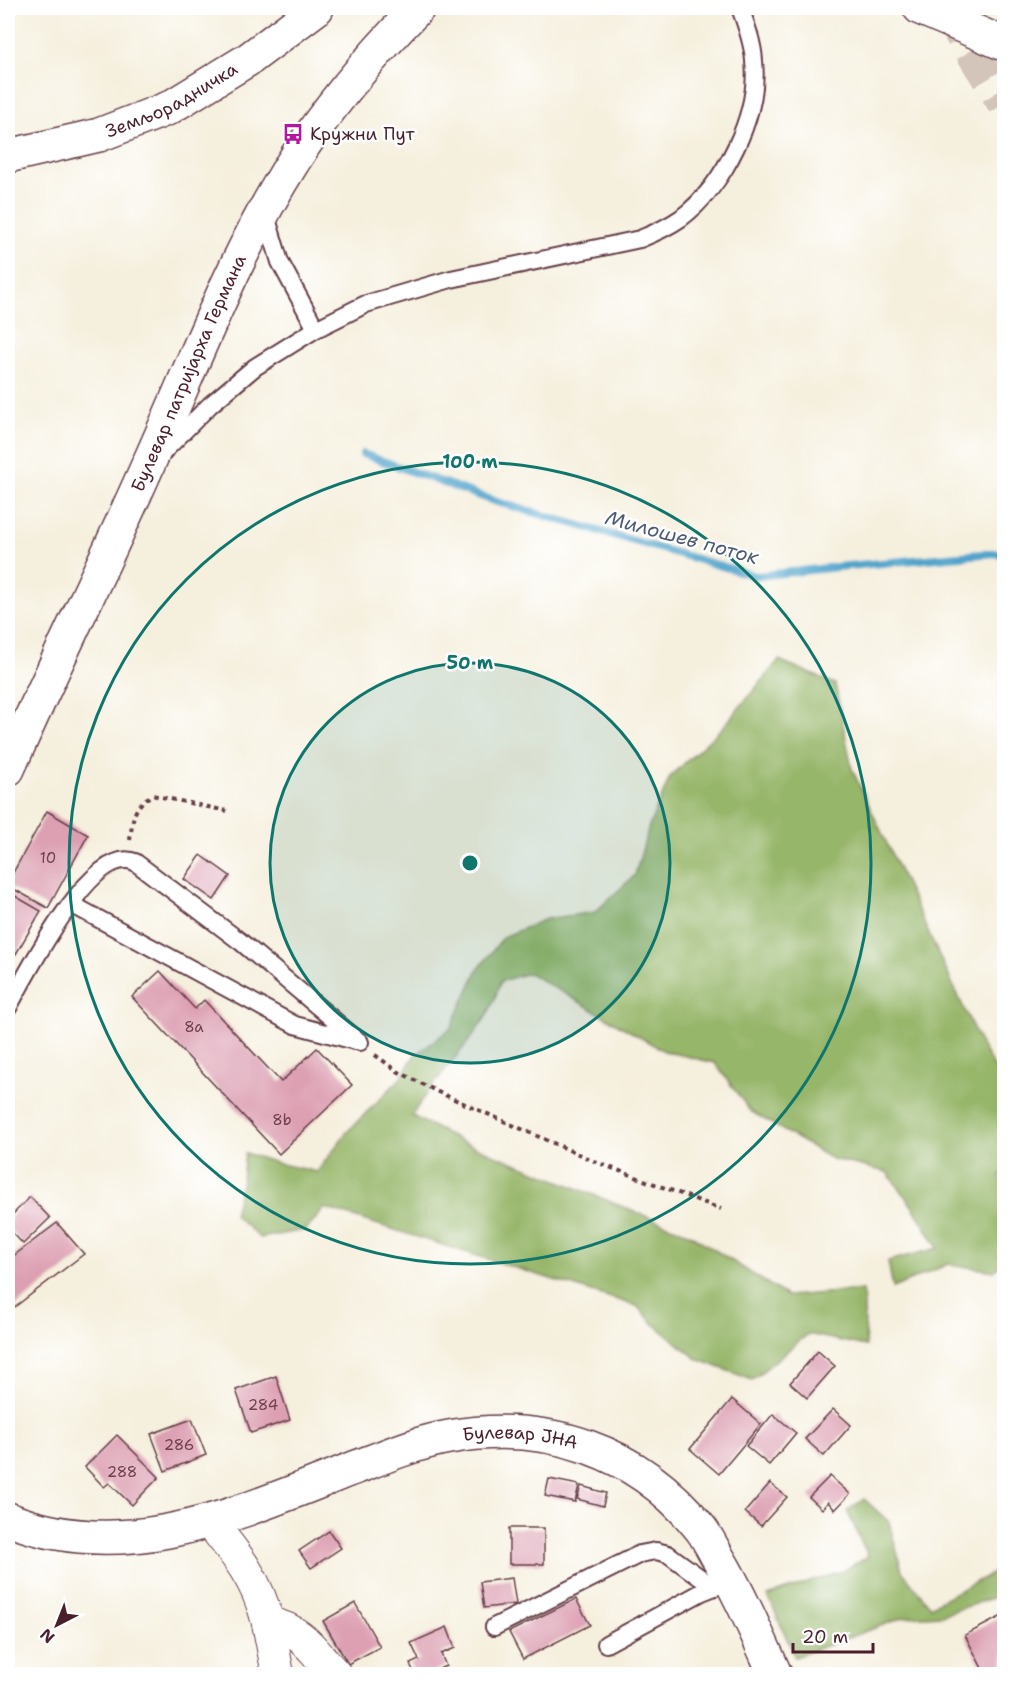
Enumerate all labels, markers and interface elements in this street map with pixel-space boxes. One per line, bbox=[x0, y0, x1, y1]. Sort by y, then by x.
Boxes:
street label: Земљорадничка bbox=[102, 57, 242, 143]
bus stop icon: Кружни Пут bbox=[281, 122, 305, 146]
place label: Кружни Пут bbox=[310, 122, 415, 146]
street label: Булевар патријарха Германа bbox=[126, 251, 252, 496]
text: 100 m bbox=[442, 450, 498, 474]
water label: Милошев поток bbox=[603, 504, 762, 570]
text: 50 m bbox=[447, 651, 494, 675]
house number: 10 bbox=[40, 848, 56, 868]
centre of rings bbox=[460, 853, 480, 873]
house number: 8a bbox=[184, 1017, 204, 1037]
house number: 8b bbox=[272, 1110, 292, 1130]
house number: 284 bbox=[248, 1395, 278, 1415]
street label: Булевар ЈНА bbox=[461, 1420, 580, 1455]
house number: 286 bbox=[164, 1435, 194, 1455]
house number: 288 bbox=[107, 1462, 137, 1482]
north arrow bbox=[27, 1595, 87, 1655]
scale bar bbox=[793, 1616, 872, 1654]
text: N bbox=[36, 1624, 59, 1648]
text: 20 m bbox=[802, 1625, 848, 1649]

